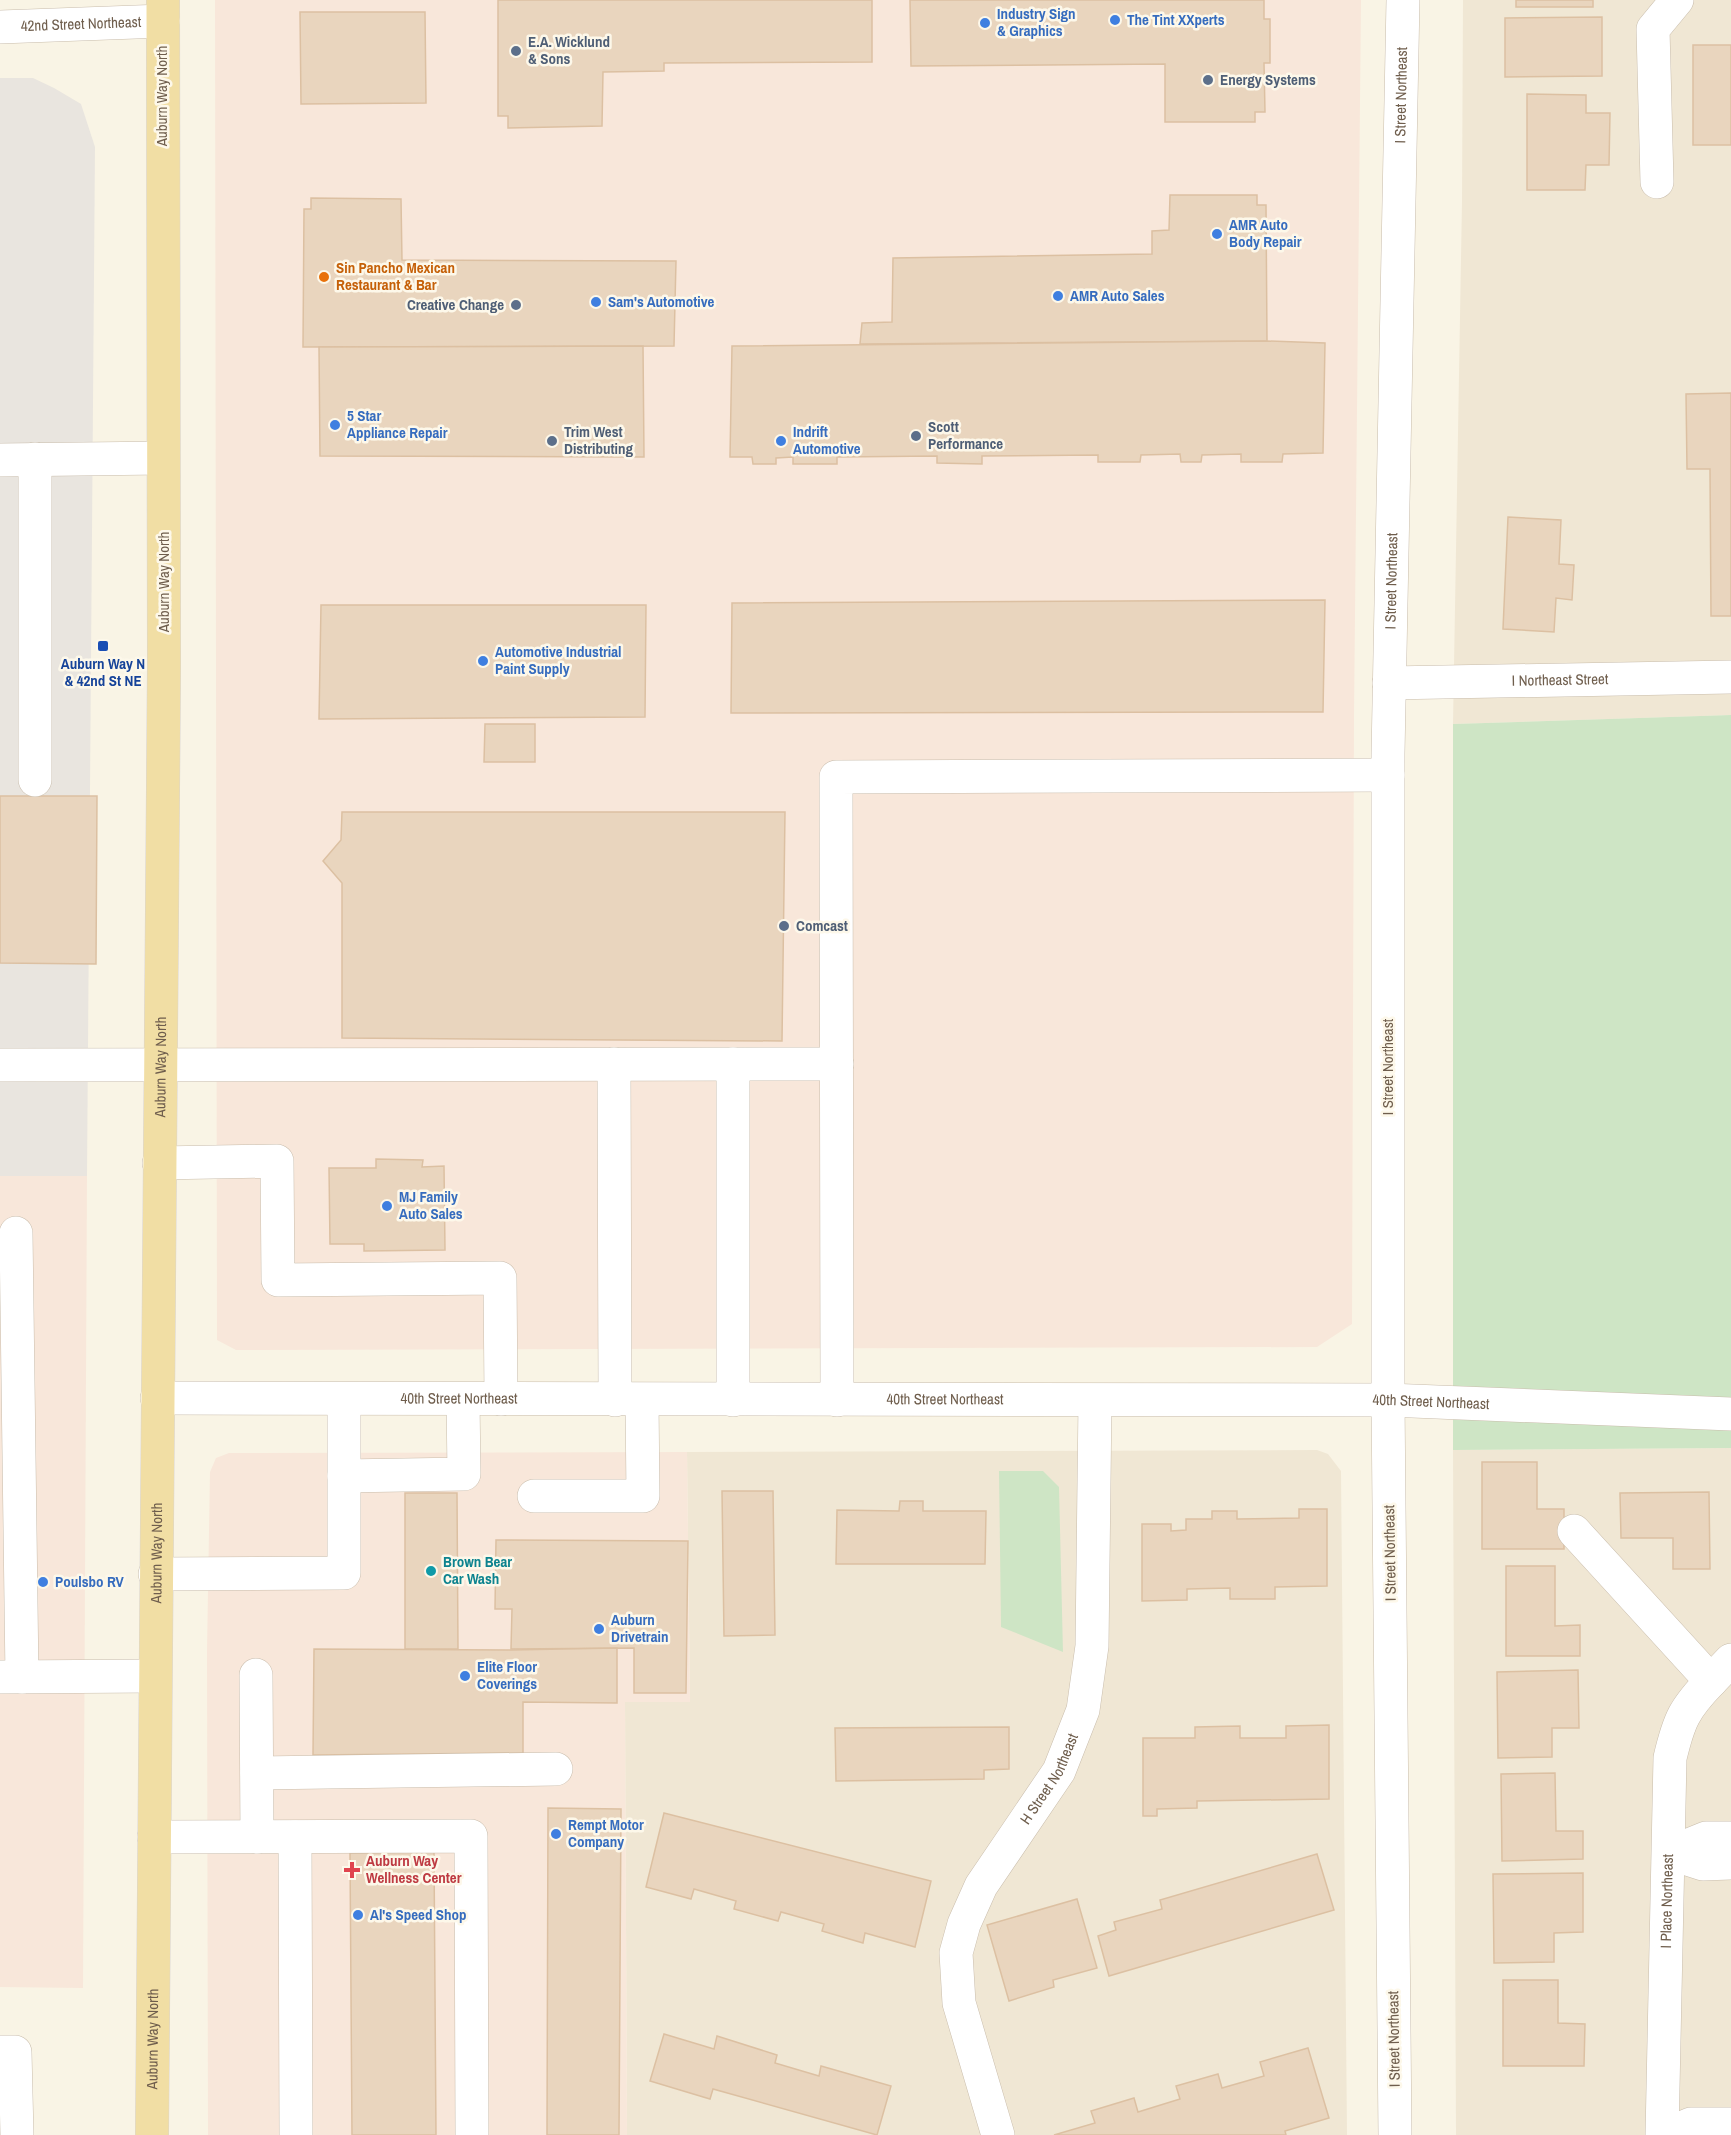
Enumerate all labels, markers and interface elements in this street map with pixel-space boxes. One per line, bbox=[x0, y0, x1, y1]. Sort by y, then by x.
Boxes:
place label: Industry Sign & Graphics bbox=[997, 3, 1076, 41]
place label: The Tint XXperts bbox=[1127, 9, 1225, 30]
street label: 42nd Street Northeast bbox=[20, 11, 142, 36]
marker: The Tint XXperts bbox=[1108, 13, 1122, 27]
marker: Industry Sign & Graphics bbox=[978, 16, 992, 30]
place label: E.A. Wicklund & Sons bbox=[528, 31, 610, 69]
marker: E.A. Wicklund & Sons bbox=[509, 44, 523, 58]
street label: Auburn Way North bbox=[151, 46, 172, 147]
street label: I Street Northeast bbox=[1389, 46, 1412, 144]
place label: Energy Systems bbox=[1220, 69, 1316, 90]
marker: Energy Systems bbox=[1201, 73, 1215, 87]
place label: AMR Auto Body Repair bbox=[1229, 214, 1302, 252]
marker: AMR Auto Body Repair bbox=[1210, 227, 1224, 241]
place label: Sin Pancho Mexican Restaurant & Bar bbox=[336, 257, 455, 295]
marker: Sin Pancho Mexican Restaurant & Bar bbox=[317, 270, 331, 284]
place label: AMR Auto Sales bbox=[1070, 285, 1165, 306]
marker: AMR Auto Sales bbox=[1051, 289, 1065, 303]
place label: Sam's Automotive bbox=[608, 291, 715, 312]
place label: Creative Change bbox=[407, 294, 504, 315]
marker: Sam's Automotive bbox=[589, 295, 603, 309]
marker: Creative Change bbox=[509, 298, 523, 312]
place label: 5 Star Appliance Repair bbox=[347, 405, 448, 443]
place label: Scott Performance bbox=[928, 416, 1003, 454]
marker: 5 Star Appliance Repair bbox=[328, 418, 342, 432]
place label: Trim West Distributing bbox=[564, 421, 634, 459]
place label: Indrift Automotive bbox=[793, 421, 861, 459]
marker: Scott Performance bbox=[909, 429, 923, 443]
marker: Trim West Distributing bbox=[545, 434, 559, 448]
marker: Indrift Automotive bbox=[774, 434, 788, 448]
street label: Auburn Way North bbox=[153, 532, 174, 633]
street label: I Street Northeast bbox=[1379, 532, 1402, 630]
marker: Auburn Way N & 42nd St NE bbox=[96, 639, 110, 653]
place label: Automotive Industrial Paint Supply bbox=[495, 641, 621, 679]
place label: Auburn Way N & 42nd St NE bbox=[61, 653, 145, 691]
marker: Automotive Industrial Paint Supply bbox=[476, 654, 490, 668]
street label: I Northeast Street bbox=[1512, 668, 1609, 691]
place label: Comcast bbox=[796, 915, 848, 936]
marker: Comcast bbox=[777, 919, 791, 933]
street label: Auburn Way North bbox=[149, 1017, 171, 1119]
street label: I Street Northeast bbox=[1377, 1018, 1398, 1115]
place label: MJ Family Auto Sales bbox=[399, 1186, 463, 1224]
marker: MJ Family Auto Sales bbox=[380, 1199, 394, 1213]
street label: 40th Street Northeast bbox=[400, 1387, 518, 1409]
street label: 40th Street Northeast bbox=[886, 1388, 1004, 1409]
street label: 40th Street Northeast bbox=[1372, 1389, 1490, 1414]
street label: Auburn Way North bbox=[145, 1503, 167, 1605]
street label: I Street Northeast bbox=[1378, 1504, 1401, 1601]
place label: Brown Bear Car Wash bbox=[443, 1551, 512, 1589]
marker: Brown Bear Car Wash bbox=[424, 1564, 438, 1578]
place label: Poulsbo RV bbox=[55, 1571, 125, 1592]
marker: Poulsbo RV bbox=[36, 1575, 50, 1589]
place label: Auburn Drivetrain bbox=[611, 1609, 668, 1647]
marker: Auburn Drivetrain bbox=[592, 1622, 606, 1636]
place label: Elite Floor Coverings bbox=[477, 1656, 537, 1694]
marker: Elite Floor Coverings bbox=[458, 1669, 472, 1683]
street label: H Street Northeast bbox=[1015, 1730, 1083, 1828]
place label: Rempt Motor Company bbox=[568, 1814, 644, 1852]
marker: Rempt Motor Company bbox=[549, 1827, 563, 1841]
place label: Auburn Way Wellness Center bbox=[366, 1850, 462, 1888]
street label: I Place Northeast bbox=[1655, 1853, 1678, 1948]
marker: Auburn Way Wellness Center bbox=[343, 1861, 361, 1879]
place label: Al's Speed Shop bbox=[370, 1904, 467, 1925]
marker: Al's Speed Shop bbox=[351, 1908, 365, 1922]
street label: Auburn Way North bbox=[141, 1989, 163, 2090]
street label: I Street Northeast bbox=[1382, 1990, 1405, 2087]

